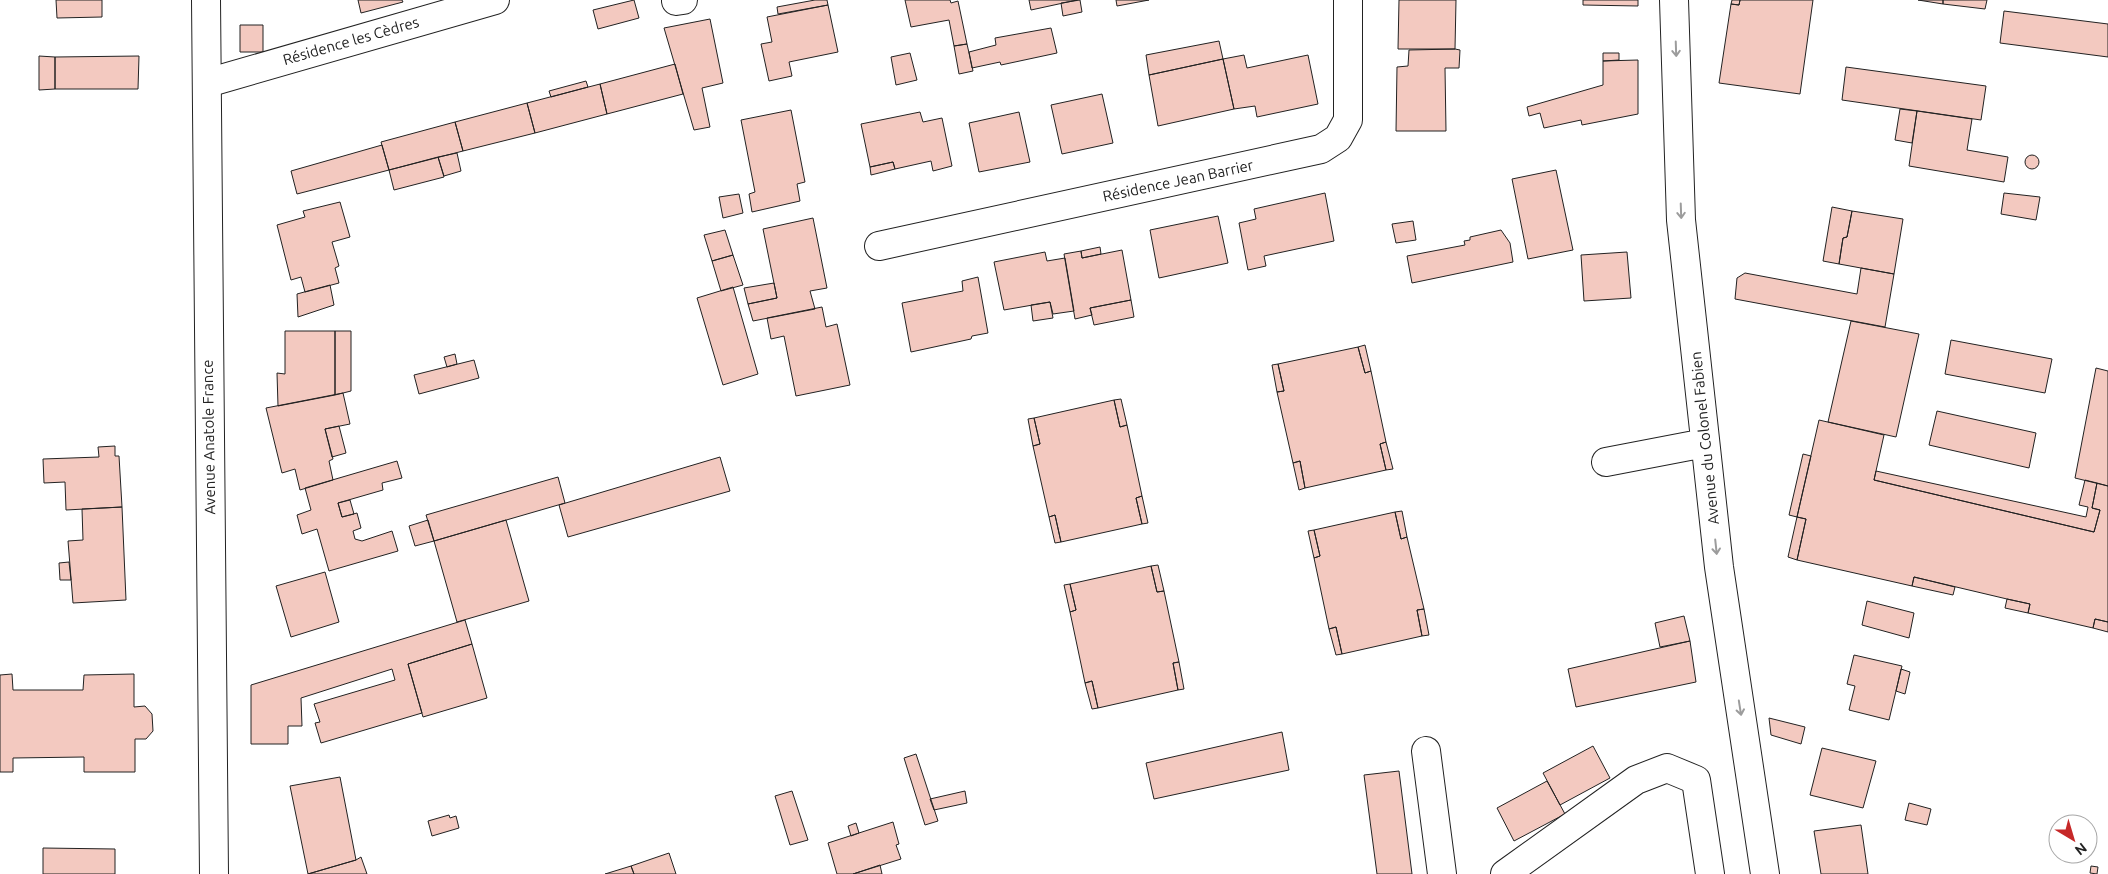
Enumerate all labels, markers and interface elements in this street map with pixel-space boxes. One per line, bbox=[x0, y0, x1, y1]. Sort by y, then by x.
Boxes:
street label: Résidence les Cèdres bbox=[281, 13, 421, 68]
one-way arrow bbox=[1671, 40, 1680, 56]
street label: Résidence Jean Barrier bbox=[1101, 156, 1255, 205]
one-way arrow bbox=[1676, 202, 1686, 219]
street label: Avenue du Colonel Fabien bbox=[1687, 351, 1722, 525]
street label: Avenue Anatole France bbox=[199, 359, 218, 515]
one-way arrow bbox=[1711, 538, 1721, 554]
one-way arrow bbox=[1735, 699, 1745, 715]
north arrow bbox=[2048, 814, 2098, 864]
text: N bbox=[2072, 840, 2090, 859]

